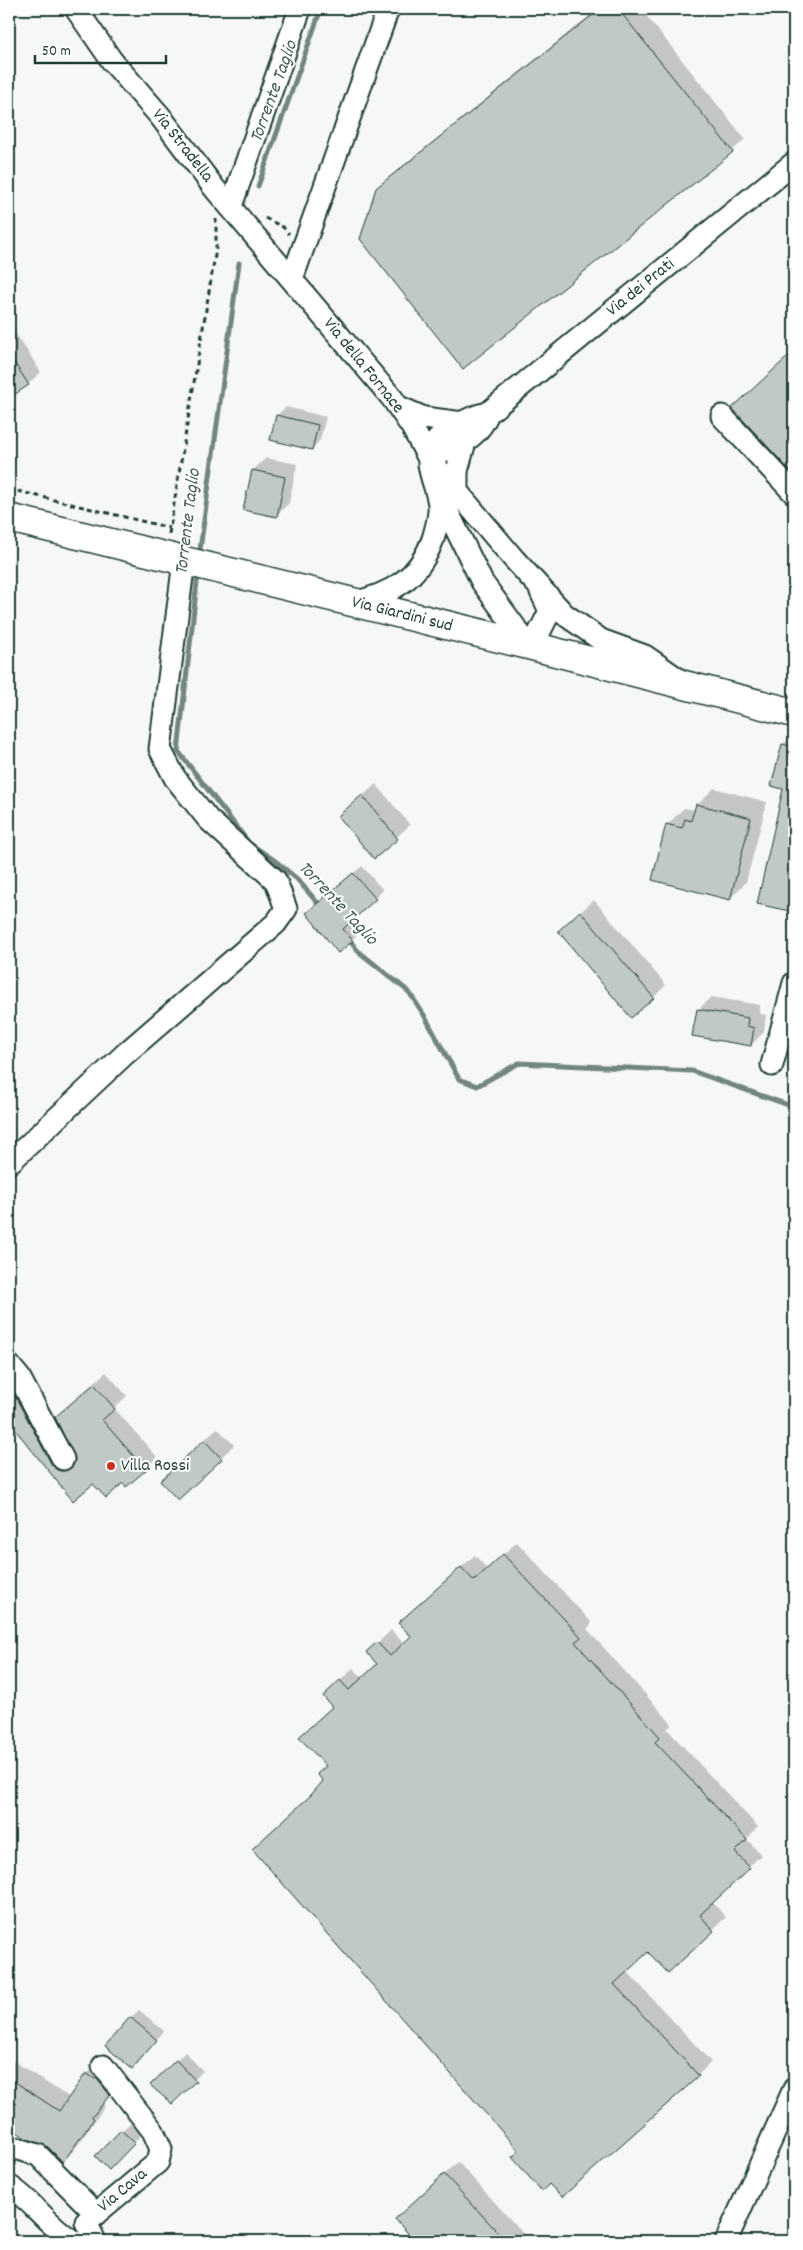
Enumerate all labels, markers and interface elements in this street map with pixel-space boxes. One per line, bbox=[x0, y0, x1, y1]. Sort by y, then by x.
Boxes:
scale bar bbox=[35, 32, 166, 64]
water label: Torrente Taglio bbox=[244, 36, 306, 147]
text: 50 m bbox=[42, 41, 71, 63]
street label: Via Stradella bbox=[145, 104, 219, 189]
street label: Via dei Prati bbox=[601, 253, 681, 323]
street label: Via della Fornace bbox=[317, 313, 409, 419]
water label: Torrente Taglio bbox=[169, 466, 209, 577]
street label: Via Giardini sud bbox=[349, 590, 455, 640]
water label: Torrente Taglio bbox=[291, 856, 384, 953]
place label: Villa Rossi bbox=[121, 1454, 189, 1479]
marker: Villa Rossi bbox=[105, 1460, 117, 1472]
street label: Via Cava bbox=[93, 2162, 154, 2219]

